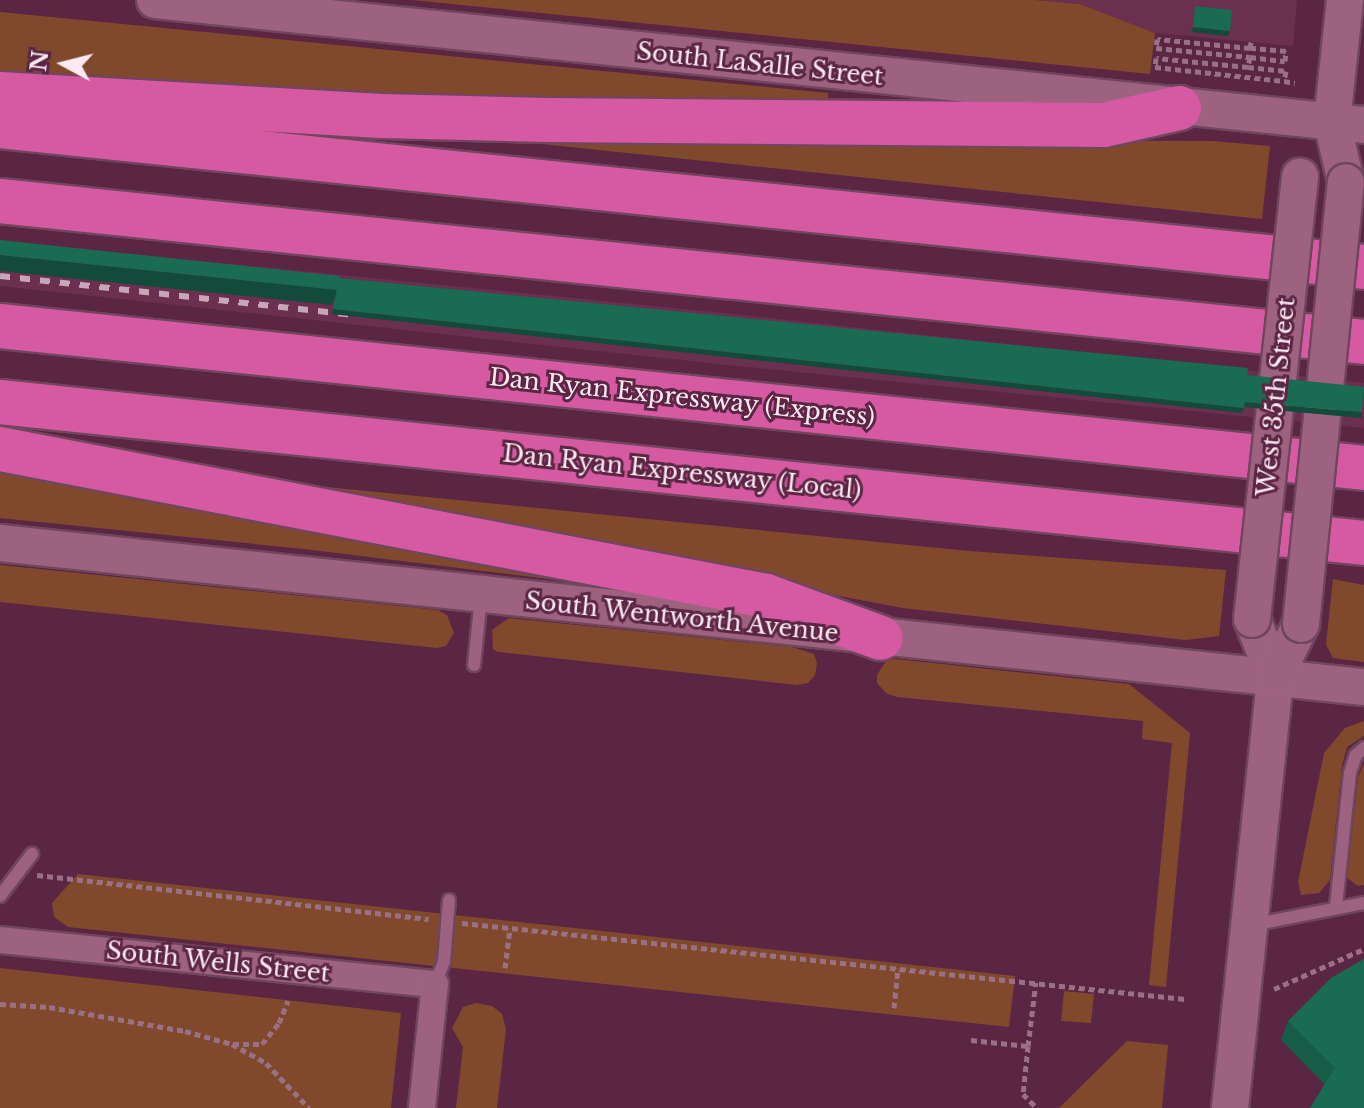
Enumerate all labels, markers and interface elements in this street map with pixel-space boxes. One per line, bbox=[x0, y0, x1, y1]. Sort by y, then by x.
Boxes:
north arrow bbox=[24, 24, 104, 104]
street label: South LaSalle Street bbox=[635, 37, 885, 91]
text: N bbox=[25, 49, 54, 73]
street label: West 35th Street bbox=[1251, 296, 1301, 498]
street label: Dan Ryan Expressway (Express) bbox=[487, 362, 877, 432]
street label: Dan Ryan Expressway (Local) bbox=[501, 439, 863, 505]
street label: South Wentworth Avenue bbox=[523, 586, 841, 648]
street label: South Wells Street bbox=[104, 936, 332, 988]

